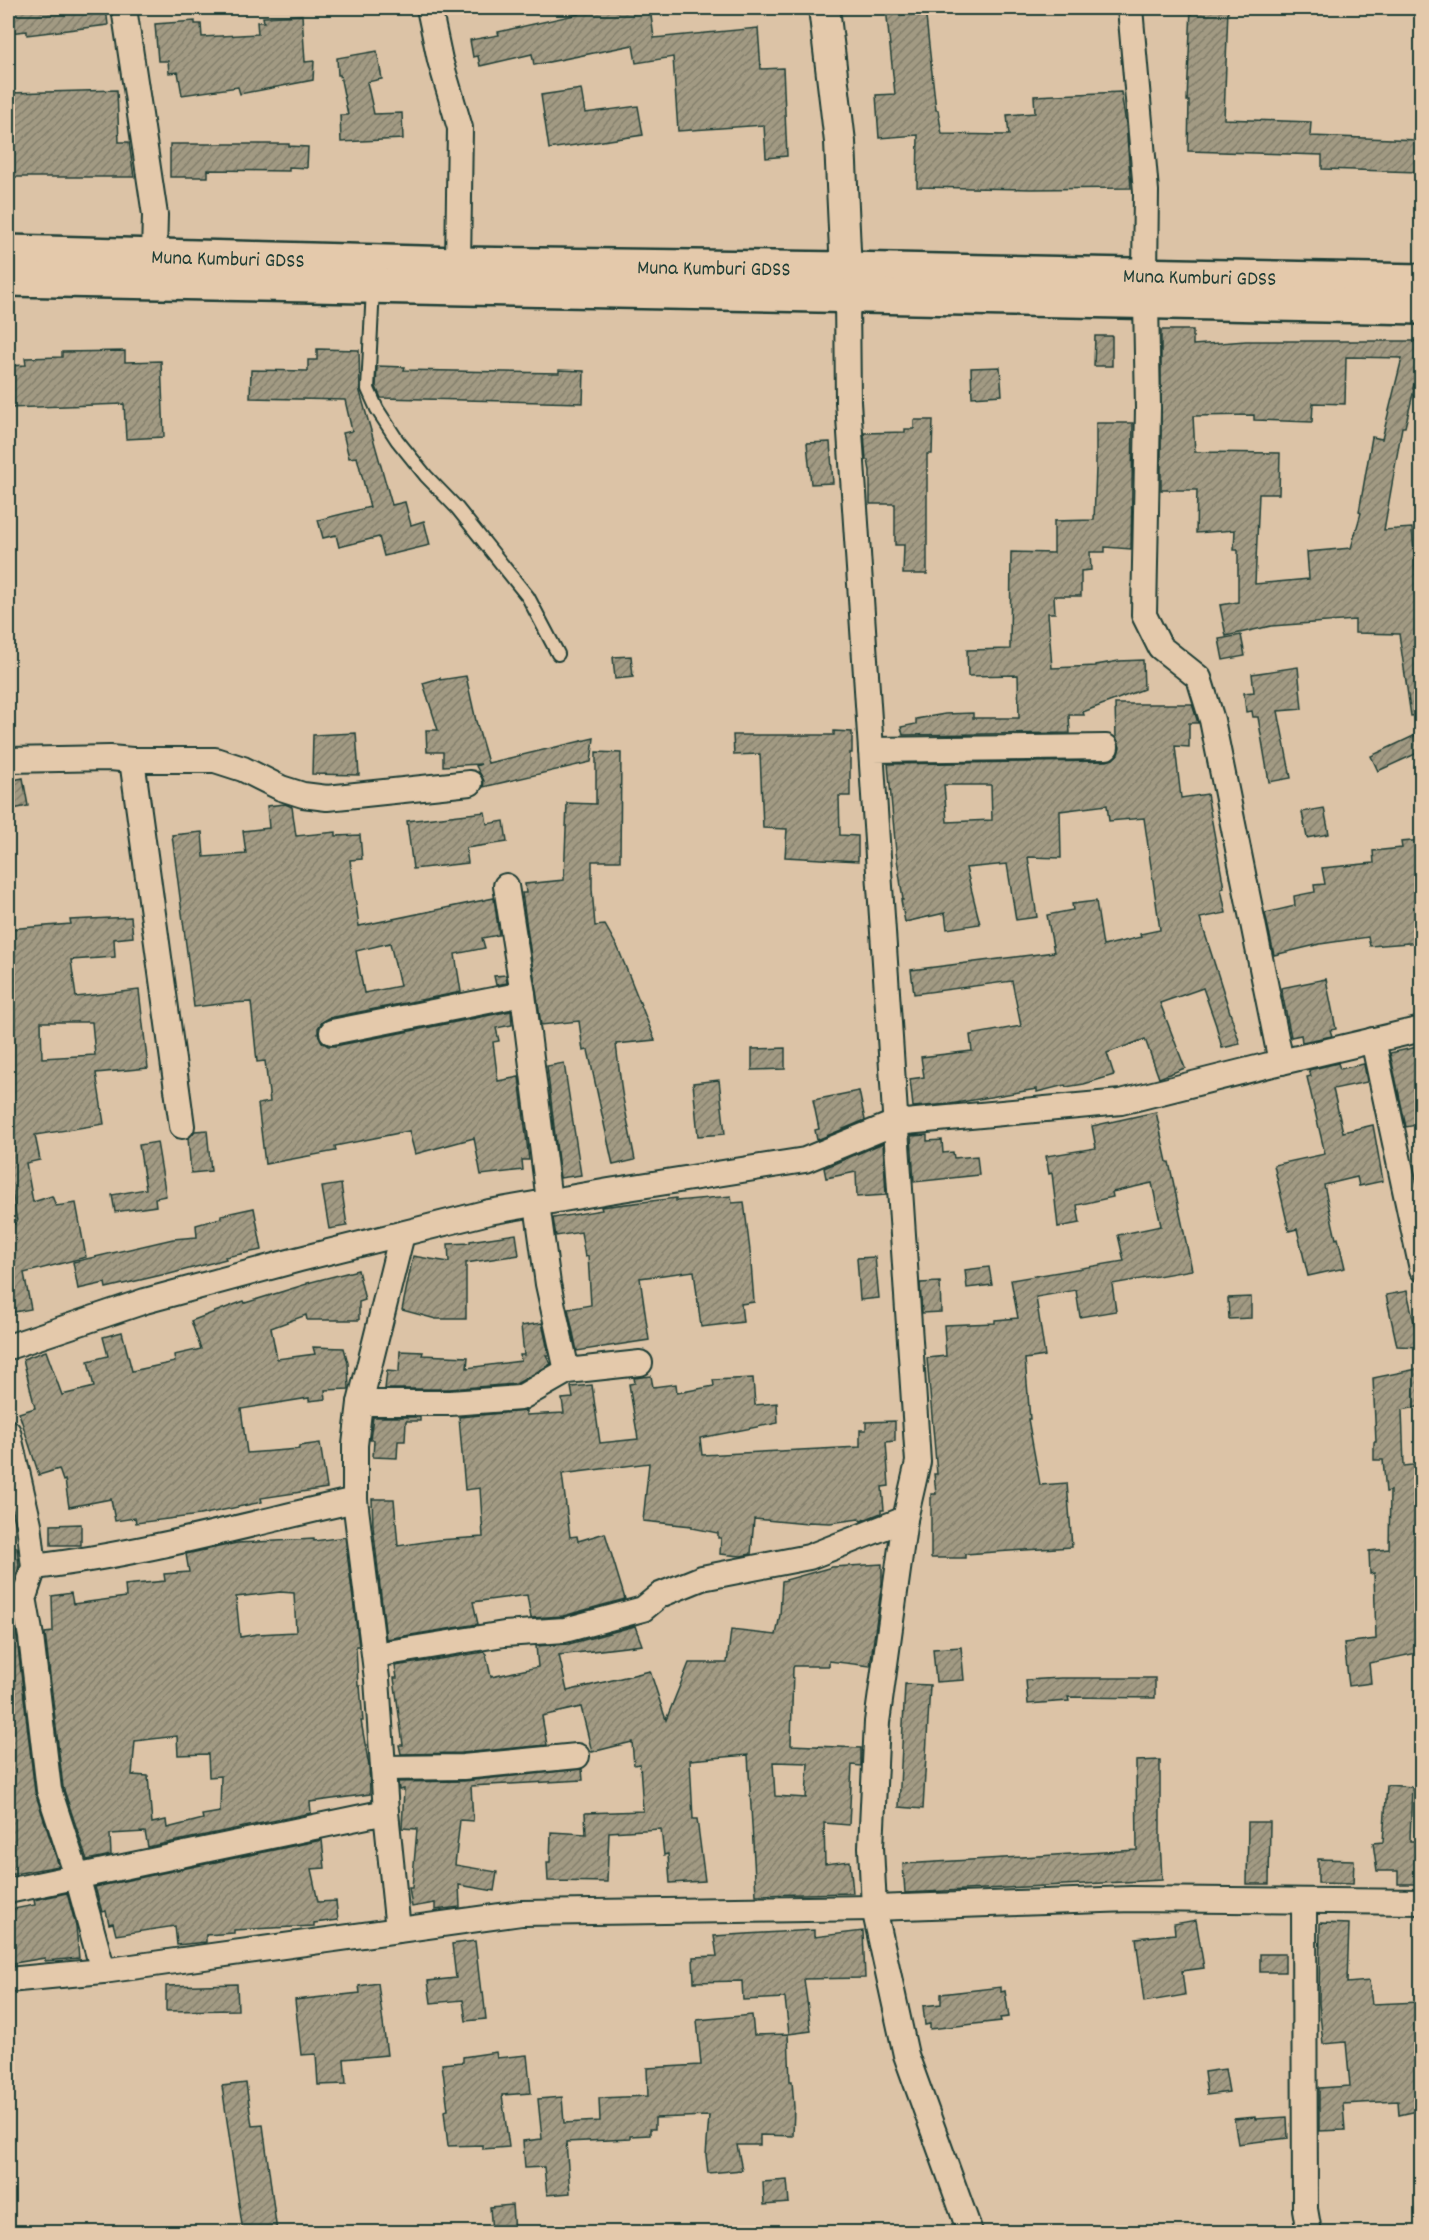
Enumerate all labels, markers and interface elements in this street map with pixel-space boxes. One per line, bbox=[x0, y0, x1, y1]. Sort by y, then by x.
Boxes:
street label: Muna Kumburi GDSS bbox=[151, 244, 305, 278]
street label: Muna Kumburi GDSS bbox=[637, 254, 791, 286]
street label: Muna Kumburi GDSS bbox=[1123, 263, 1277, 296]

